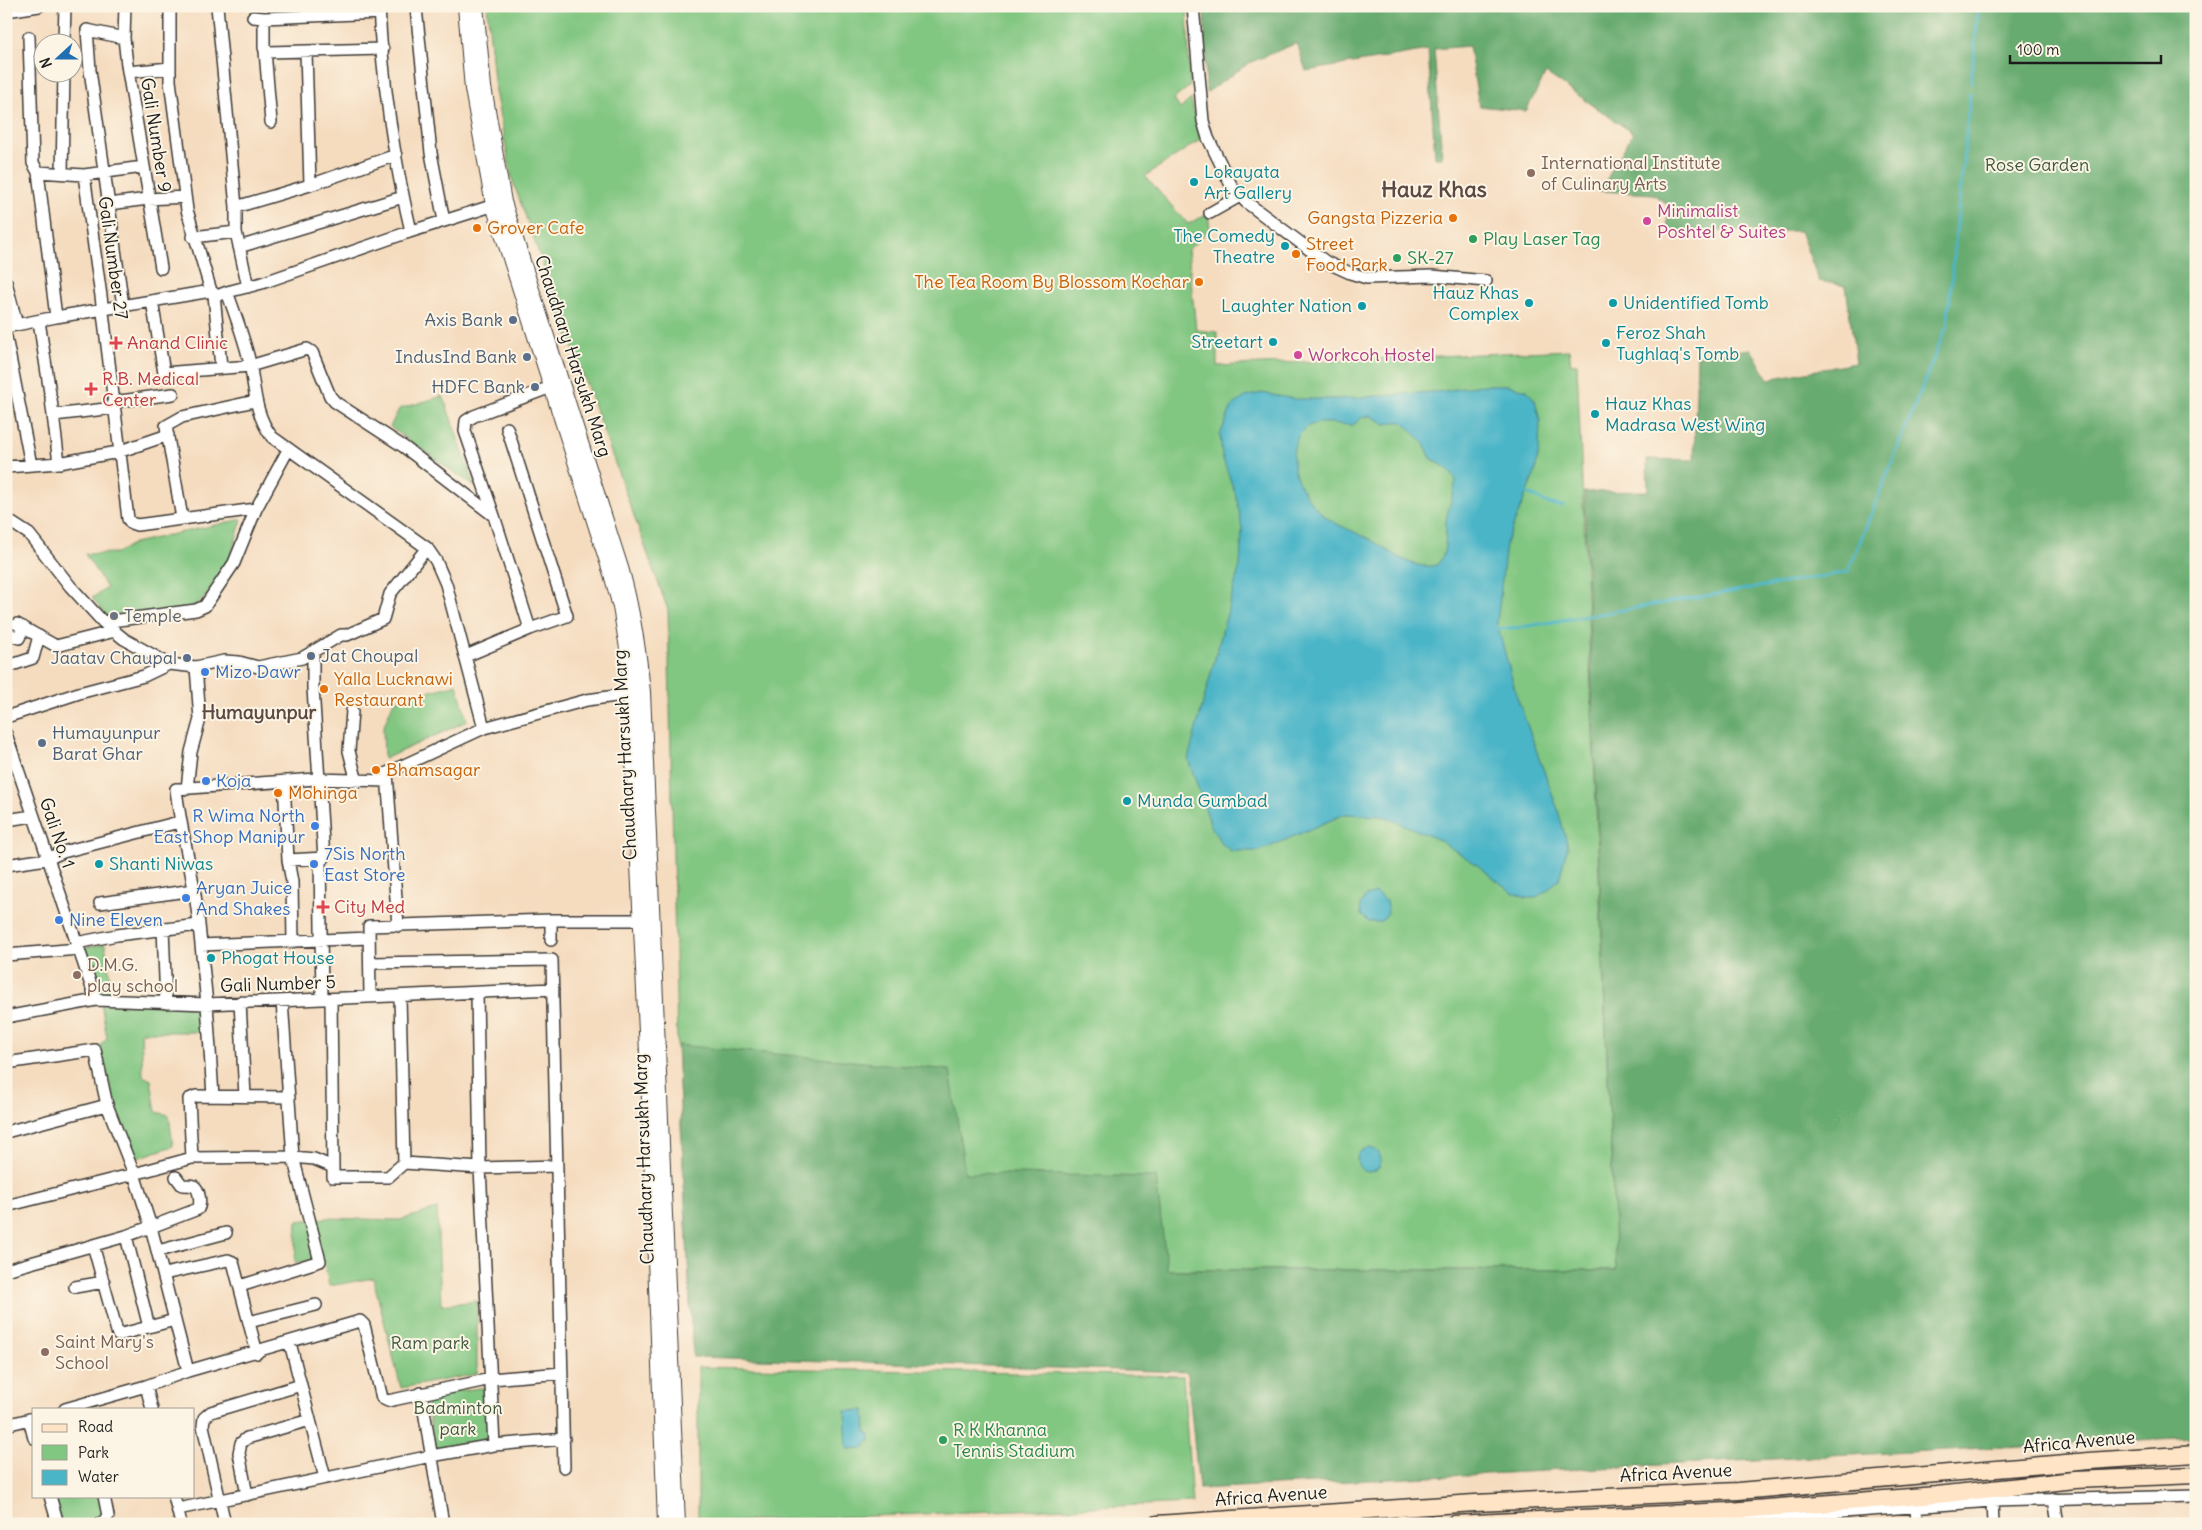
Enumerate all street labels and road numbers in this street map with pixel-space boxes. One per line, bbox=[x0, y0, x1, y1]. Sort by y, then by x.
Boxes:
street label: Gali Number 9 bbox=[136, 76, 177, 194]
street label: Gali Number 27 bbox=[93, 195, 134, 321]
street label: Chaudhary Harsukh Marg bbox=[530, 252, 617, 460]
street label: Chaudhary Harsukh Marg bbox=[607, 649, 642, 861]
street label: Gali No. 1 bbox=[35, 795, 80, 871]
street label: Gali Number 5 bbox=[220, 970, 336, 997]
street label: Chaudhary Harsukh Marg bbox=[628, 1053, 659, 1265]
street label: Africa Avenue bbox=[2022, 1425, 2136, 1458]
street label: Africa Avenue bbox=[1619, 1458, 1733, 1487]
street label: Africa Avenue bbox=[1214, 1480, 1328, 1511]

